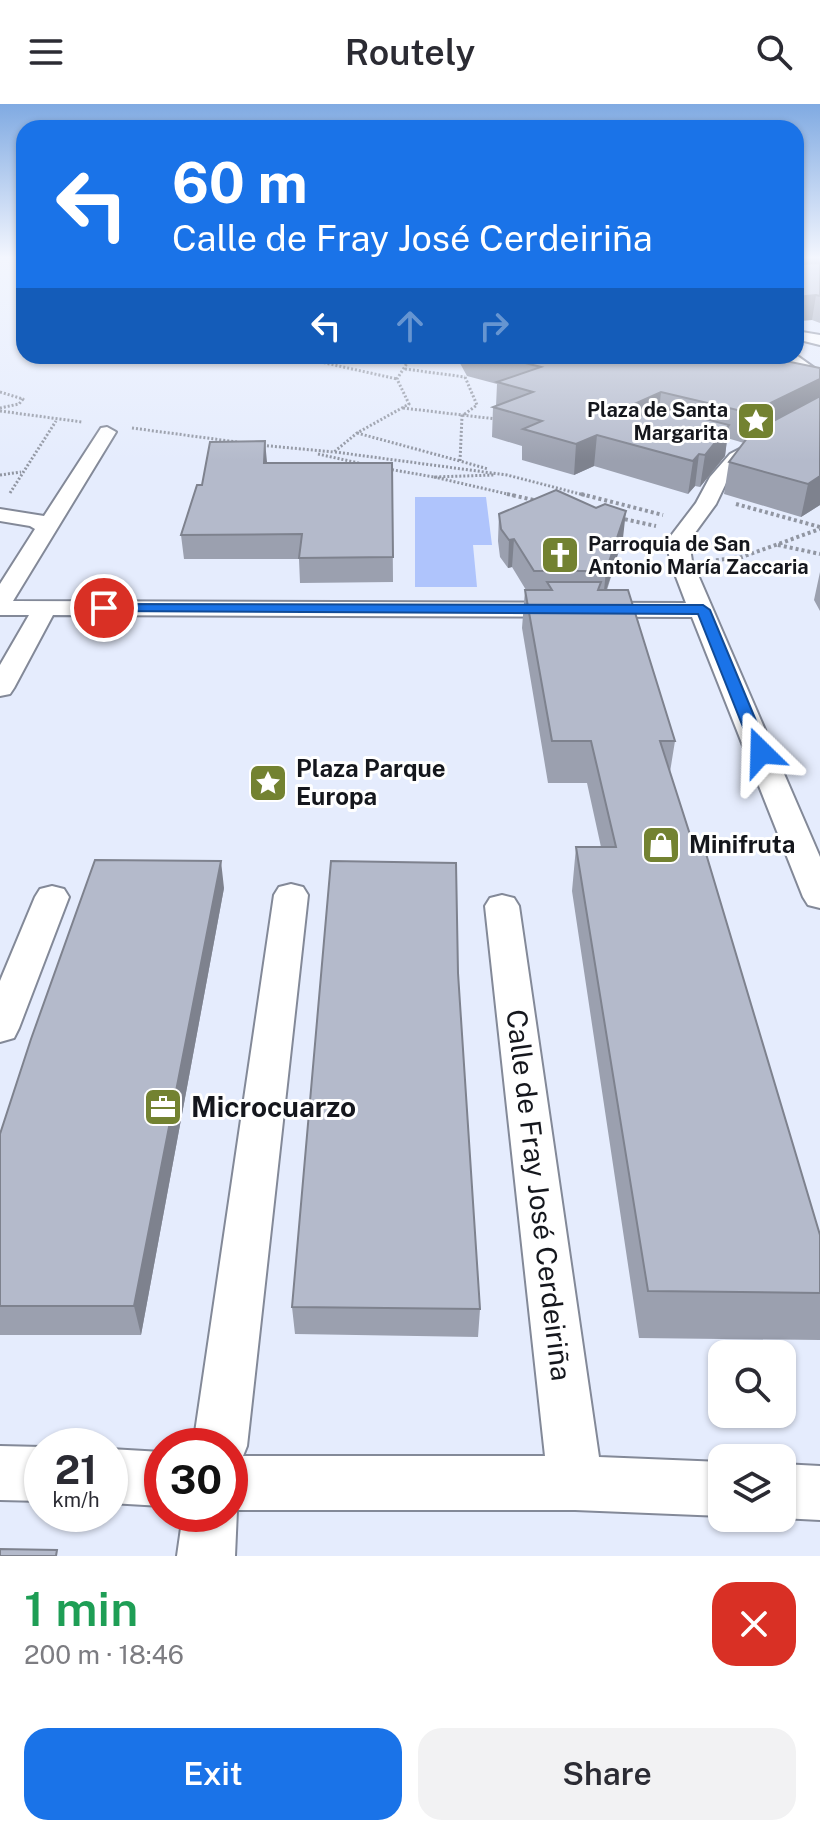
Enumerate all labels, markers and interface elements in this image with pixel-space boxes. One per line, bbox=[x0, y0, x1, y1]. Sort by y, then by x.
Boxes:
icon: menu bbox=[24, 30, 68, 74]
icon: search bbox=[752, 30, 796, 74]
text: Routely bbox=[345, 31, 475, 73]
text: 60 m bbox=[172, 150, 308, 216]
icon: left bbox=[40, 152, 144, 256]
text: Calle de Fray José Cerdeiriña bbox=[172, 217, 653, 259]
icon: left bbox=[304, 304, 348, 348]
icon: ahead bbox=[388, 304, 432, 348]
icon: right bbox=[472, 304, 516, 348]
place label: Plaza de Santa Margarita bbox=[587, 398, 728, 445]
place icon: Plaza de Santa Margarita bbox=[735, 400, 777, 442]
place label: Parroquia de San Antonio María Zaccaria bbox=[588, 532, 809, 579]
church icon: Parroquia de San Antonio María Zaccaria bbox=[539, 534, 581, 576]
pin bbox=[70, 574, 138, 642]
icon: arrive bbox=[82, 586, 126, 630]
position arrow bbox=[719, 710, 803, 794]
place label: Plaza Parque Europa bbox=[296, 754, 446, 810]
place icon: Plaza Parque Europa bbox=[247, 762, 289, 804]
shop icon: Minifruta bbox=[640, 824, 682, 866]
place label: Minifruta bbox=[689, 830, 795, 858]
street label: Calle de Fray José Cerdeiriña bbox=[500, 1007, 579, 1383]
office icon: Microcuarzo bbox=[142, 1086, 184, 1128]
place label: Microcuarzo bbox=[191, 1090, 356, 1123]
map controls bbox=[708, 1340, 796, 1532]
button: search bbox=[708, 1340, 796, 1428]
speed limit sign: 30 bbox=[144, 1428, 248, 1532]
button: layers bbox=[708, 1444, 796, 1532]
text: 21 bbox=[55, 1446, 97, 1493]
text: km/h bbox=[52, 1488, 100, 1512]
text: 1 min bbox=[24, 1580, 138, 1637]
button: close bbox=[712, 1582, 796, 1666]
text: 200 m · 18:46 bbox=[24, 1639, 184, 1670]
button: Exit bbox=[24, 1728, 402, 1820]
button: Share bbox=[418, 1728, 796, 1820]

